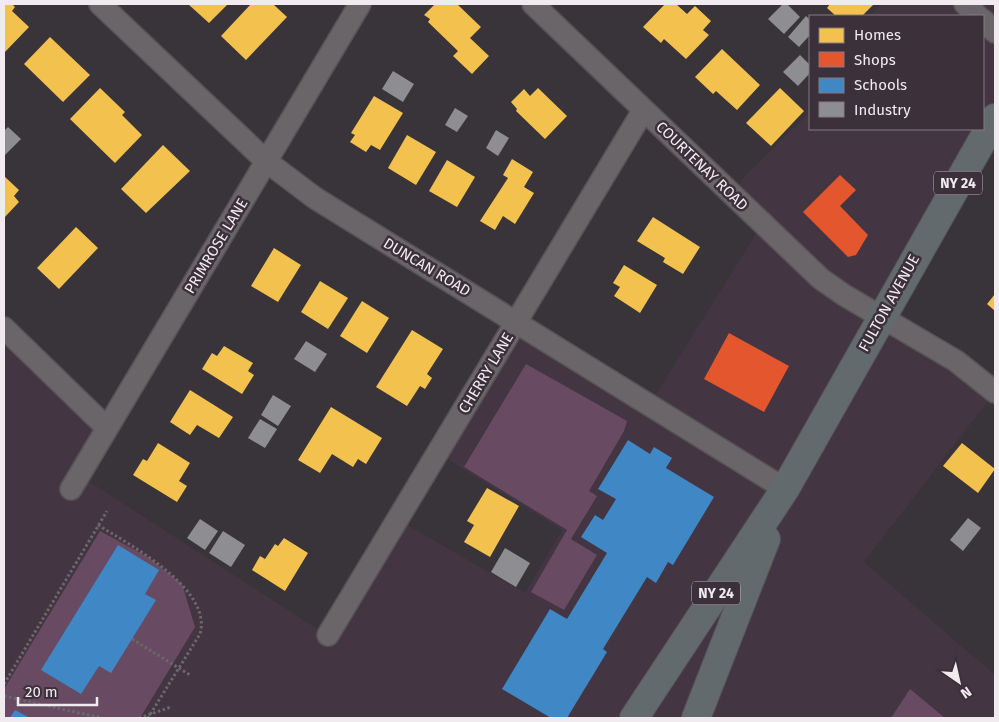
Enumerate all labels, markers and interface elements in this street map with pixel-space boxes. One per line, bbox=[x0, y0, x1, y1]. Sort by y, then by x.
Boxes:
legend bbox=[809, 15, 984, 130]
text: Homes bbox=[854, 26, 901, 44]
text: Shops bbox=[854, 51, 896, 69]
text: Schools bbox=[854, 76, 907, 94]
text: Industry bbox=[854, 101, 911, 119]
street label: COURTENAY ROAD bbox=[652, 118, 752, 214]
road number: NY 24 bbox=[934, 172, 982, 194]
street label: PRIMROSE LANE bbox=[181, 195, 251, 297]
street label: DUNCAN ROAD bbox=[380, 234, 474, 300]
street label: FULTON AVENUE bbox=[855, 251, 923, 355]
street label: CHERRY LANE bbox=[455, 329, 517, 417]
road number: NY 24 bbox=[692, 582, 740, 604]
north arrow bbox=[934, 657, 984, 707]
scale bar bbox=[18, 674, 96, 706]
text: 20 m bbox=[25, 683, 58, 701]
text: N bbox=[957, 683, 975, 702]

